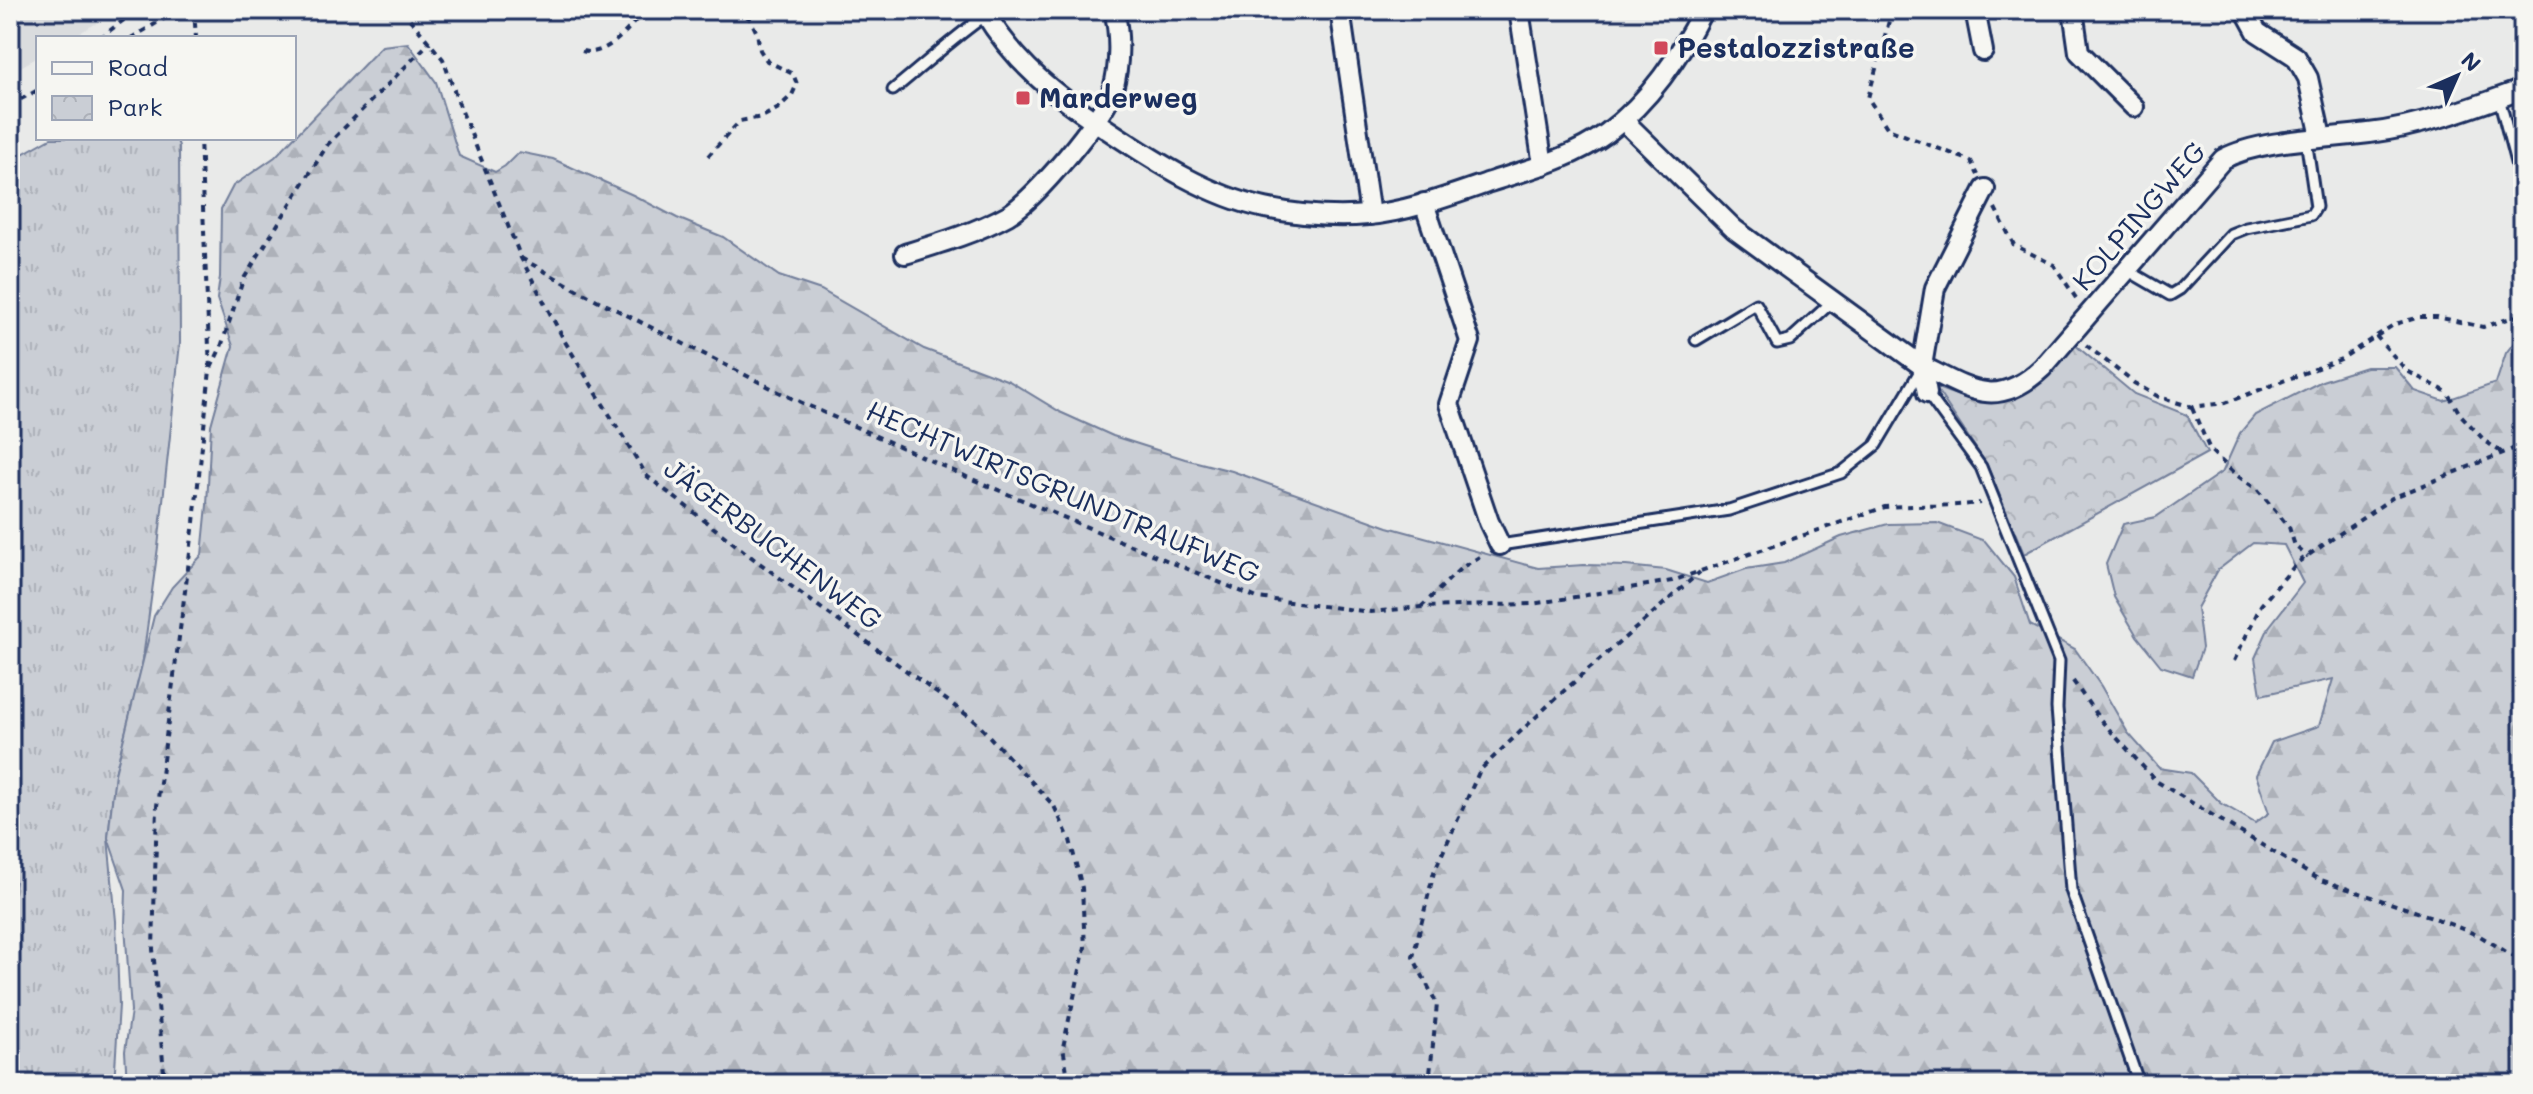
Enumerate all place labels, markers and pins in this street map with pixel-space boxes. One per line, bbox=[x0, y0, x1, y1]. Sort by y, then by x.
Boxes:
place label: Pestalozzistraße bbox=[1677, 29, 1915, 65]
marker: Pestalozzistraße bbox=[1652, 39, 1670, 57]
place label: Marderweg bbox=[1039, 79, 1197, 115]
marker: Marderweg bbox=[1014, 89, 1032, 107]

